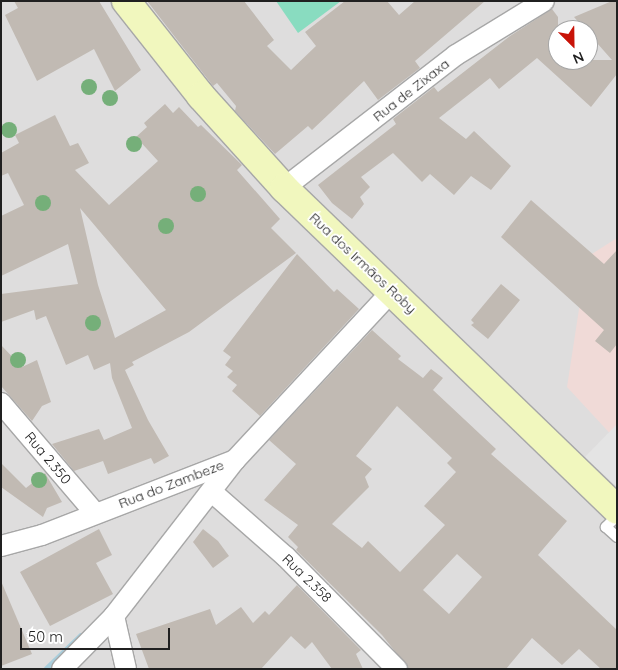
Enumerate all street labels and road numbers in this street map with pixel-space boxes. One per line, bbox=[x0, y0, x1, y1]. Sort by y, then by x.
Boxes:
street label: Rua de Zixaxa bbox=[369, 55, 453, 125]
street label: Rua dos Irmãos Roby bbox=[306, 209, 420, 317]
street label: Rua 2.350 bbox=[21, 428, 75, 488]
street label: Rua do Zambeze bbox=[116, 456, 226, 512]
street label: Rua 2.358 bbox=[279, 550, 335, 606]

